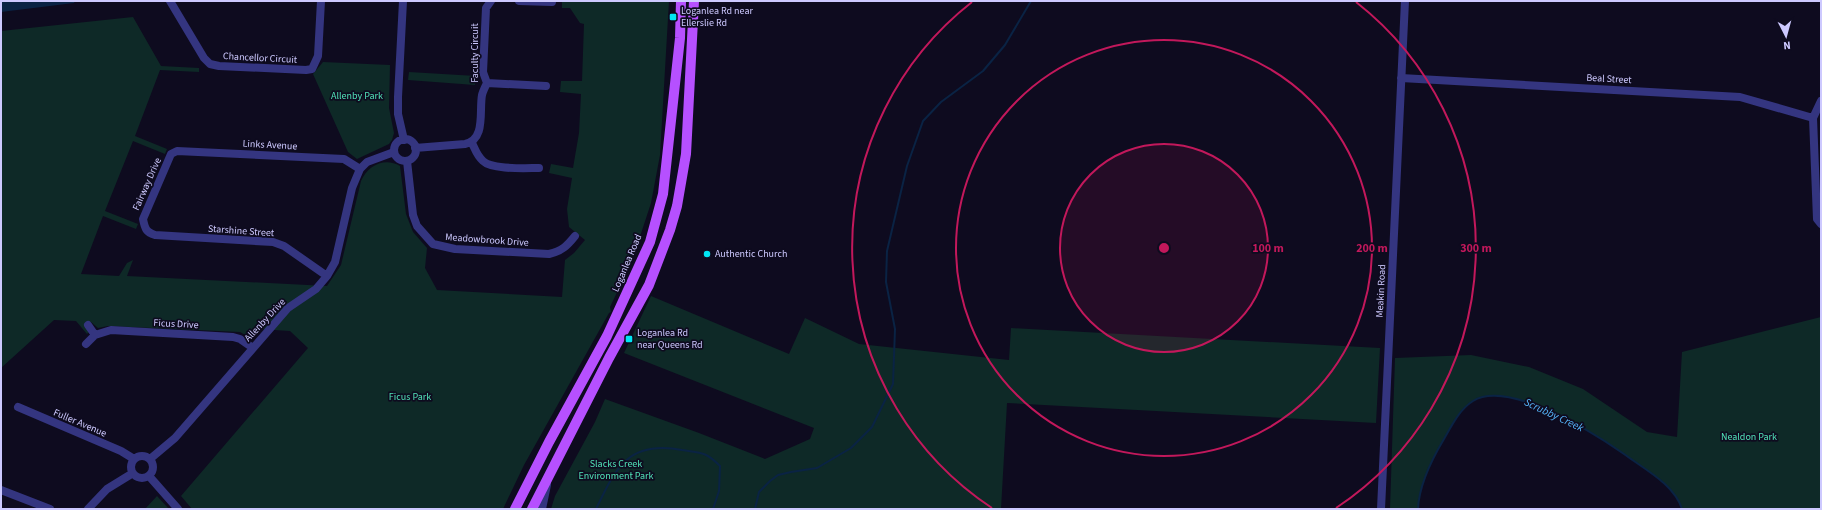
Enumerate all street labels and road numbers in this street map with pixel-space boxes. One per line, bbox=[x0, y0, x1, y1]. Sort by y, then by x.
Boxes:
street label: Faculty Circuit bbox=[468, 23, 482, 83]
street label: Chancellor Circuit bbox=[223, 49, 298, 67]
street label: Beal Street bbox=[1586, 71, 1633, 87]
street label: Links Avenue bbox=[242, 137, 298, 153]
street label: Fairway Drive bbox=[129, 155, 165, 213]
street label: Starshine Street bbox=[207, 222, 275, 240]
street label: Meadowbrook Drive bbox=[445, 230, 529, 250]
street label: Loganlea Road bbox=[609, 232, 645, 294]
street label: Meakin Road bbox=[1373, 264, 1389, 318]
street label: Allenby Drive bbox=[241, 295, 289, 345]
street label: Ficus Drive bbox=[153, 316, 199, 332]
street label: Fuller Avenue bbox=[51, 406, 109, 441]

